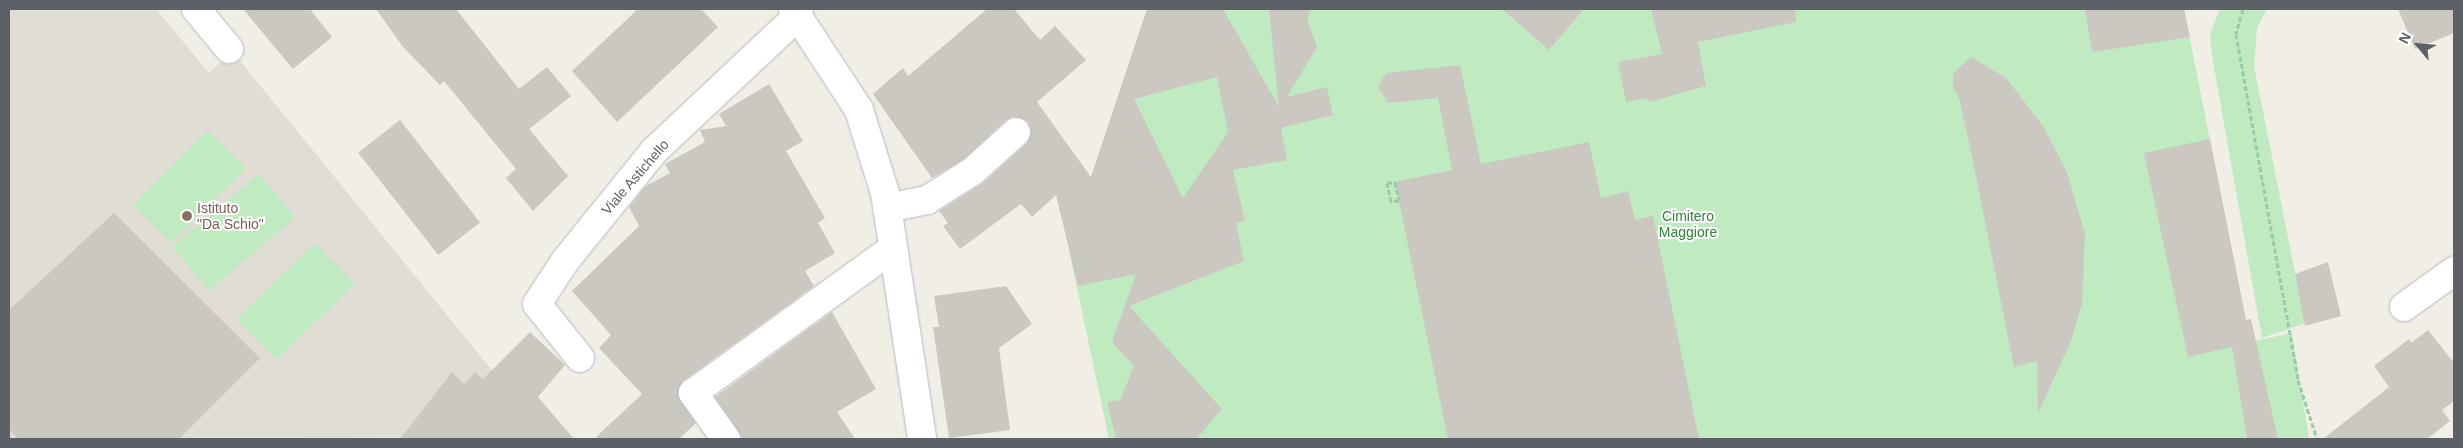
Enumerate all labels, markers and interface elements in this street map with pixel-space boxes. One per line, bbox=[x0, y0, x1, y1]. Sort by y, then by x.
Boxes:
north arrow bbox=[2393, 20, 2443, 70]
text: N bbox=[2395, 30, 2414, 46]
street label: Viale Astichello bbox=[598, 136, 672, 218]
place label: Istituto "Da Schio" bbox=[197, 200, 264, 232]
park label: Cimitero Maggiore bbox=[1659, 208, 1717, 240]
marker: Istituto "Da Schio" bbox=[181, 210, 193, 222]

